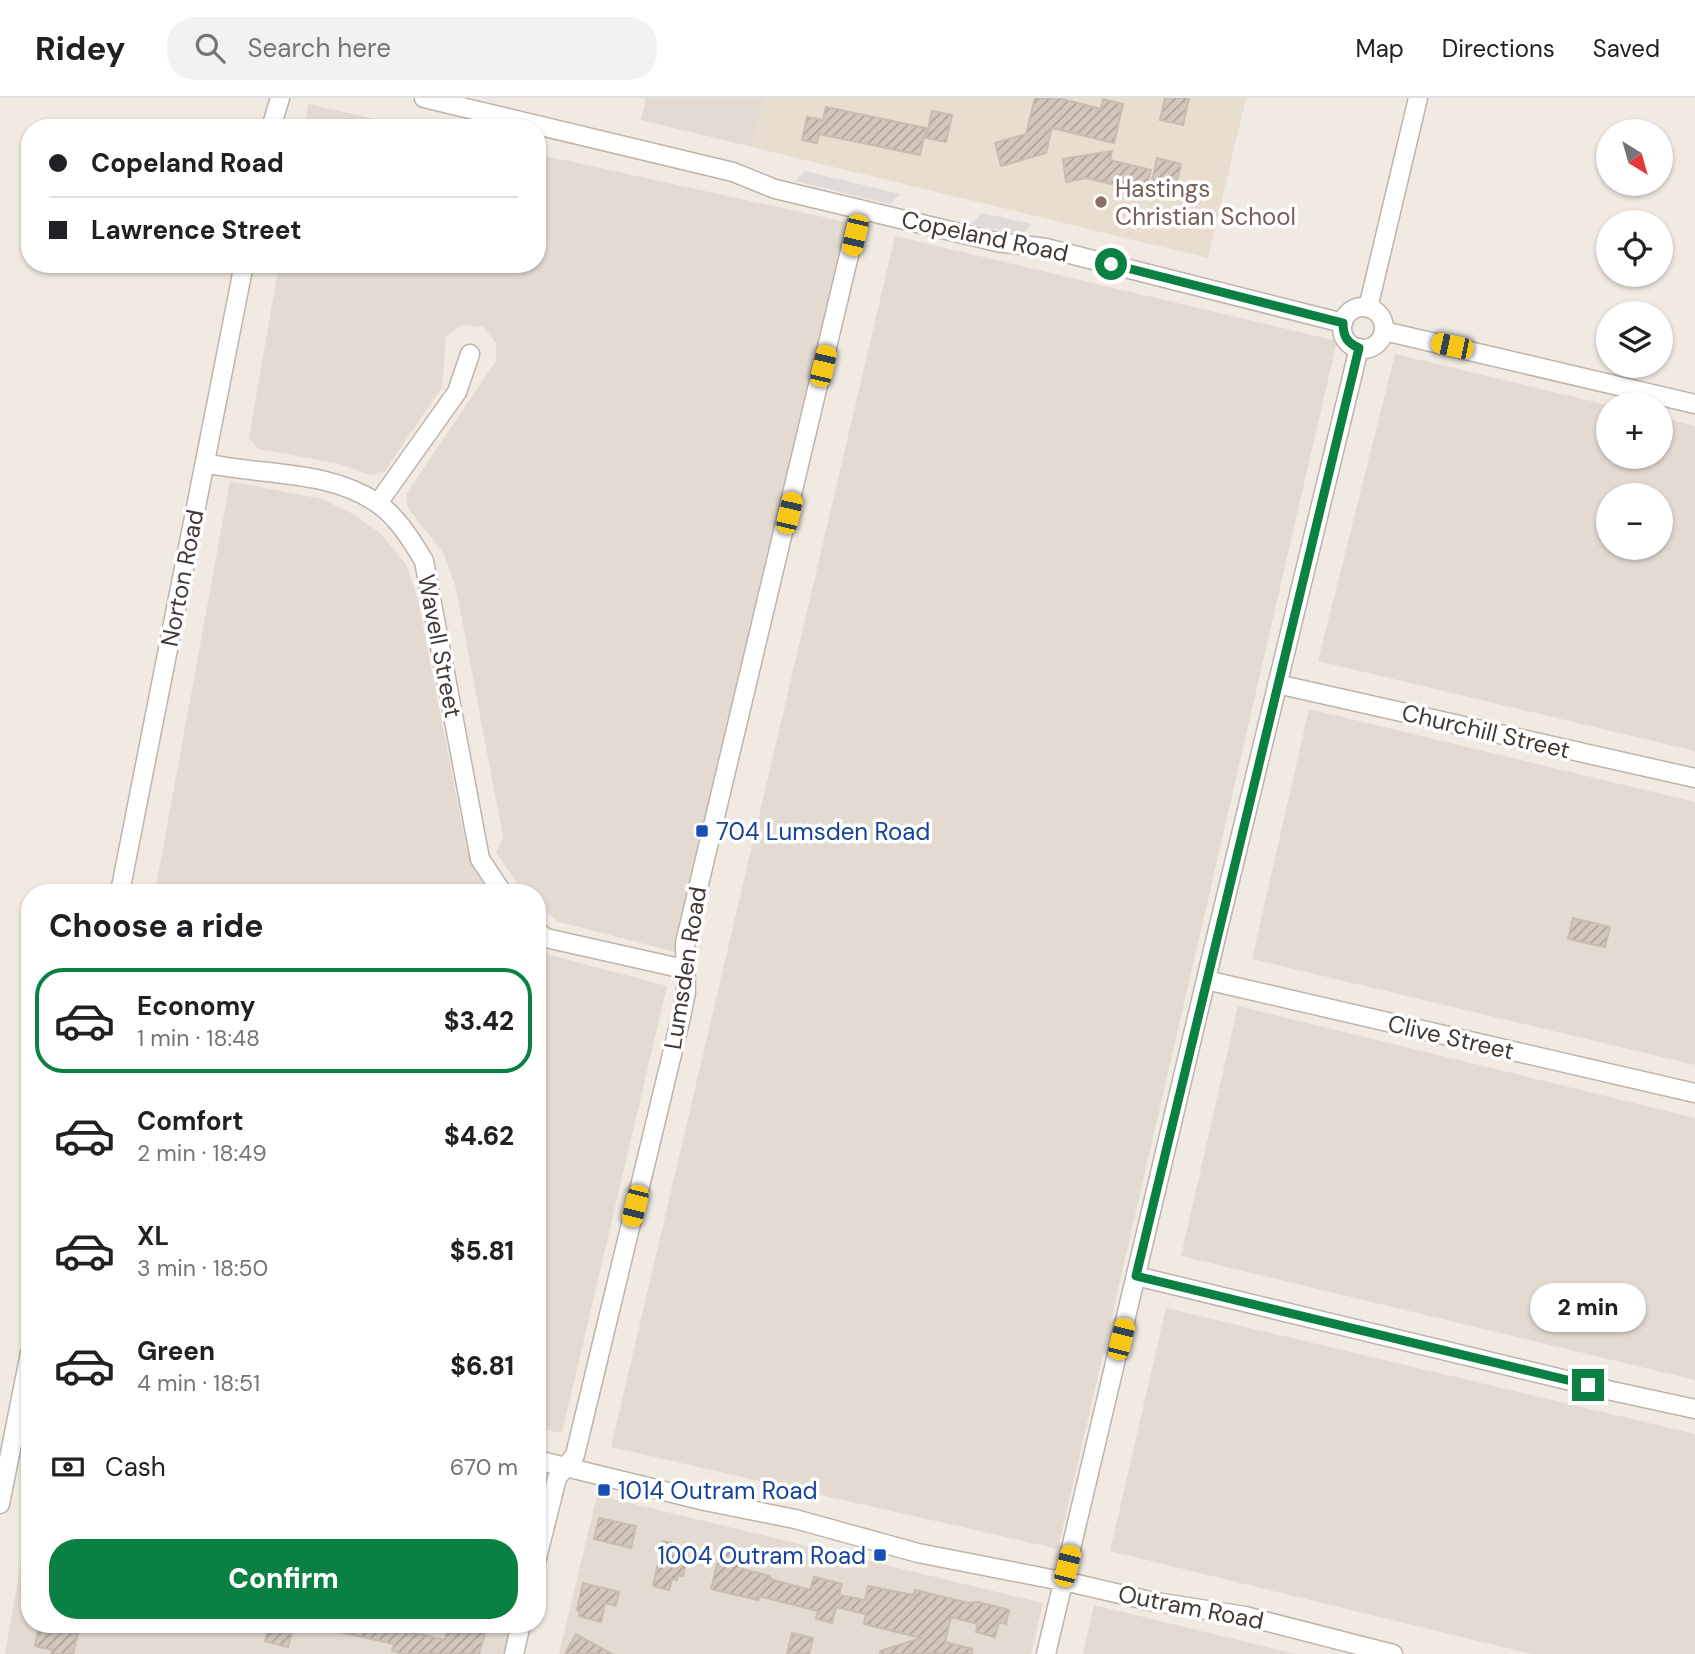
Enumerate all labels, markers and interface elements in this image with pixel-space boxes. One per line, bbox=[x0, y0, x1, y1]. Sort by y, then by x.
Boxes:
search box bbox=[167, 17, 657, 80]
text: Ridey bbox=[35, 27, 125, 70]
icon: search bbox=[191, 29, 229, 67]
text: Search here bbox=[247, 31, 391, 65]
text: Map bbox=[1356, 33, 1404, 64]
text: Directions bbox=[1442, 33, 1555, 64]
text: Saved bbox=[1593, 33, 1660, 64]
north arrow bbox=[1596, 119, 1673, 196]
map controls bbox=[1596, 119, 1673, 560]
text: Copeland Road bbox=[91, 146, 284, 180]
place label: Hastings Christian School bbox=[1115, 173, 1296, 232]
marker: Hastings Christian School bbox=[1093, 194, 1109, 210]
street label: Copeland Road bbox=[899, 203, 1071, 269]
button: locate bbox=[1596, 210, 1673, 287]
car bbox=[841, 212, 870, 258]
text: Lawrence Street bbox=[91, 213, 301, 247]
route start bbox=[1095, 248, 1127, 280]
button: layers bbox=[1596, 301, 1673, 378]
car bbox=[1430, 331, 1475, 361]
car bbox=[809, 343, 838, 389]
button: + bbox=[1596, 392, 1673, 469]
button: − bbox=[1596, 483, 1673, 560]
car bbox=[775, 490, 804, 536]
street label: Norton Road bbox=[154, 507, 210, 649]
street label: Wavell Street bbox=[411, 572, 469, 720]
street label: Churchill Street bbox=[1399, 697, 1573, 765]
place label: 704 Lumsden Road bbox=[716, 816, 930, 847]
marker: 704 Lumsden Road bbox=[694, 823, 710, 839]
street label: Lumsden Road bbox=[657, 884, 713, 1052]
text: Choose a ride bbox=[49, 905, 264, 947]
icon: car bbox=[53, 989, 116, 1052]
text: Economy bbox=[137, 989, 255, 1023]
text: $3.42 bbox=[444, 1004, 514, 1038]
street label: Clive Street bbox=[1385, 1007, 1517, 1067]
text: 1 min · 18:48 bbox=[137, 1023, 260, 1053]
icon: car bbox=[53, 1104, 116, 1167]
text: Comfort bbox=[137, 1104, 243, 1138]
text: $4.62 bbox=[444, 1119, 514, 1153]
text: 2 min · 18:49 bbox=[137, 1138, 267, 1168]
car bbox=[620, 1183, 651, 1229]
icon: car bbox=[53, 1219, 116, 1282]
text: XL bbox=[137, 1219, 169, 1253]
text: $5.81 bbox=[450, 1234, 514, 1268]
text: 3 min · 18:50 bbox=[137, 1253, 268, 1283]
callout: 2 min bbox=[1530, 1284, 1646, 1332]
text: 2 min bbox=[1557, 1292, 1619, 1322]
car bbox=[1106, 1316, 1137, 1362]
icon: car bbox=[53, 1334, 116, 1397]
text: Green bbox=[137, 1334, 215, 1368]
text: $6.81 bbox=[450, 1349, 514, 1383]
text: 4 min · 18:51 bbox=[137, 1368, 260, 1398]
route end bbox=[1572, 1369, 1604, 1401]
icon: cash bbox=[49, 1448, 87, 1486]
text: Cash bbox=[105, 1450, 166, 1484]
text: 670 m bbox=[450, 1452, 518, 1482]
place label: 1014 Outram Road bbox=[618, 1475, 818, 1506]
marker: 1014 Outram Road bbox=[596, 1482, 612, 1498]
button: Confirm bbox=[49, 1539, 518, 1619]
place label: 1004 Outram Road bbox=[657, 1540, 866, 1571]
car bbox=[1052, 1543, 1083, 1589]
marker: 1004 Outram Road bbox=[872, 1547, 888, 1563]
street label: Outram Road bbox=[1116, 1578, 1266, 1636]

